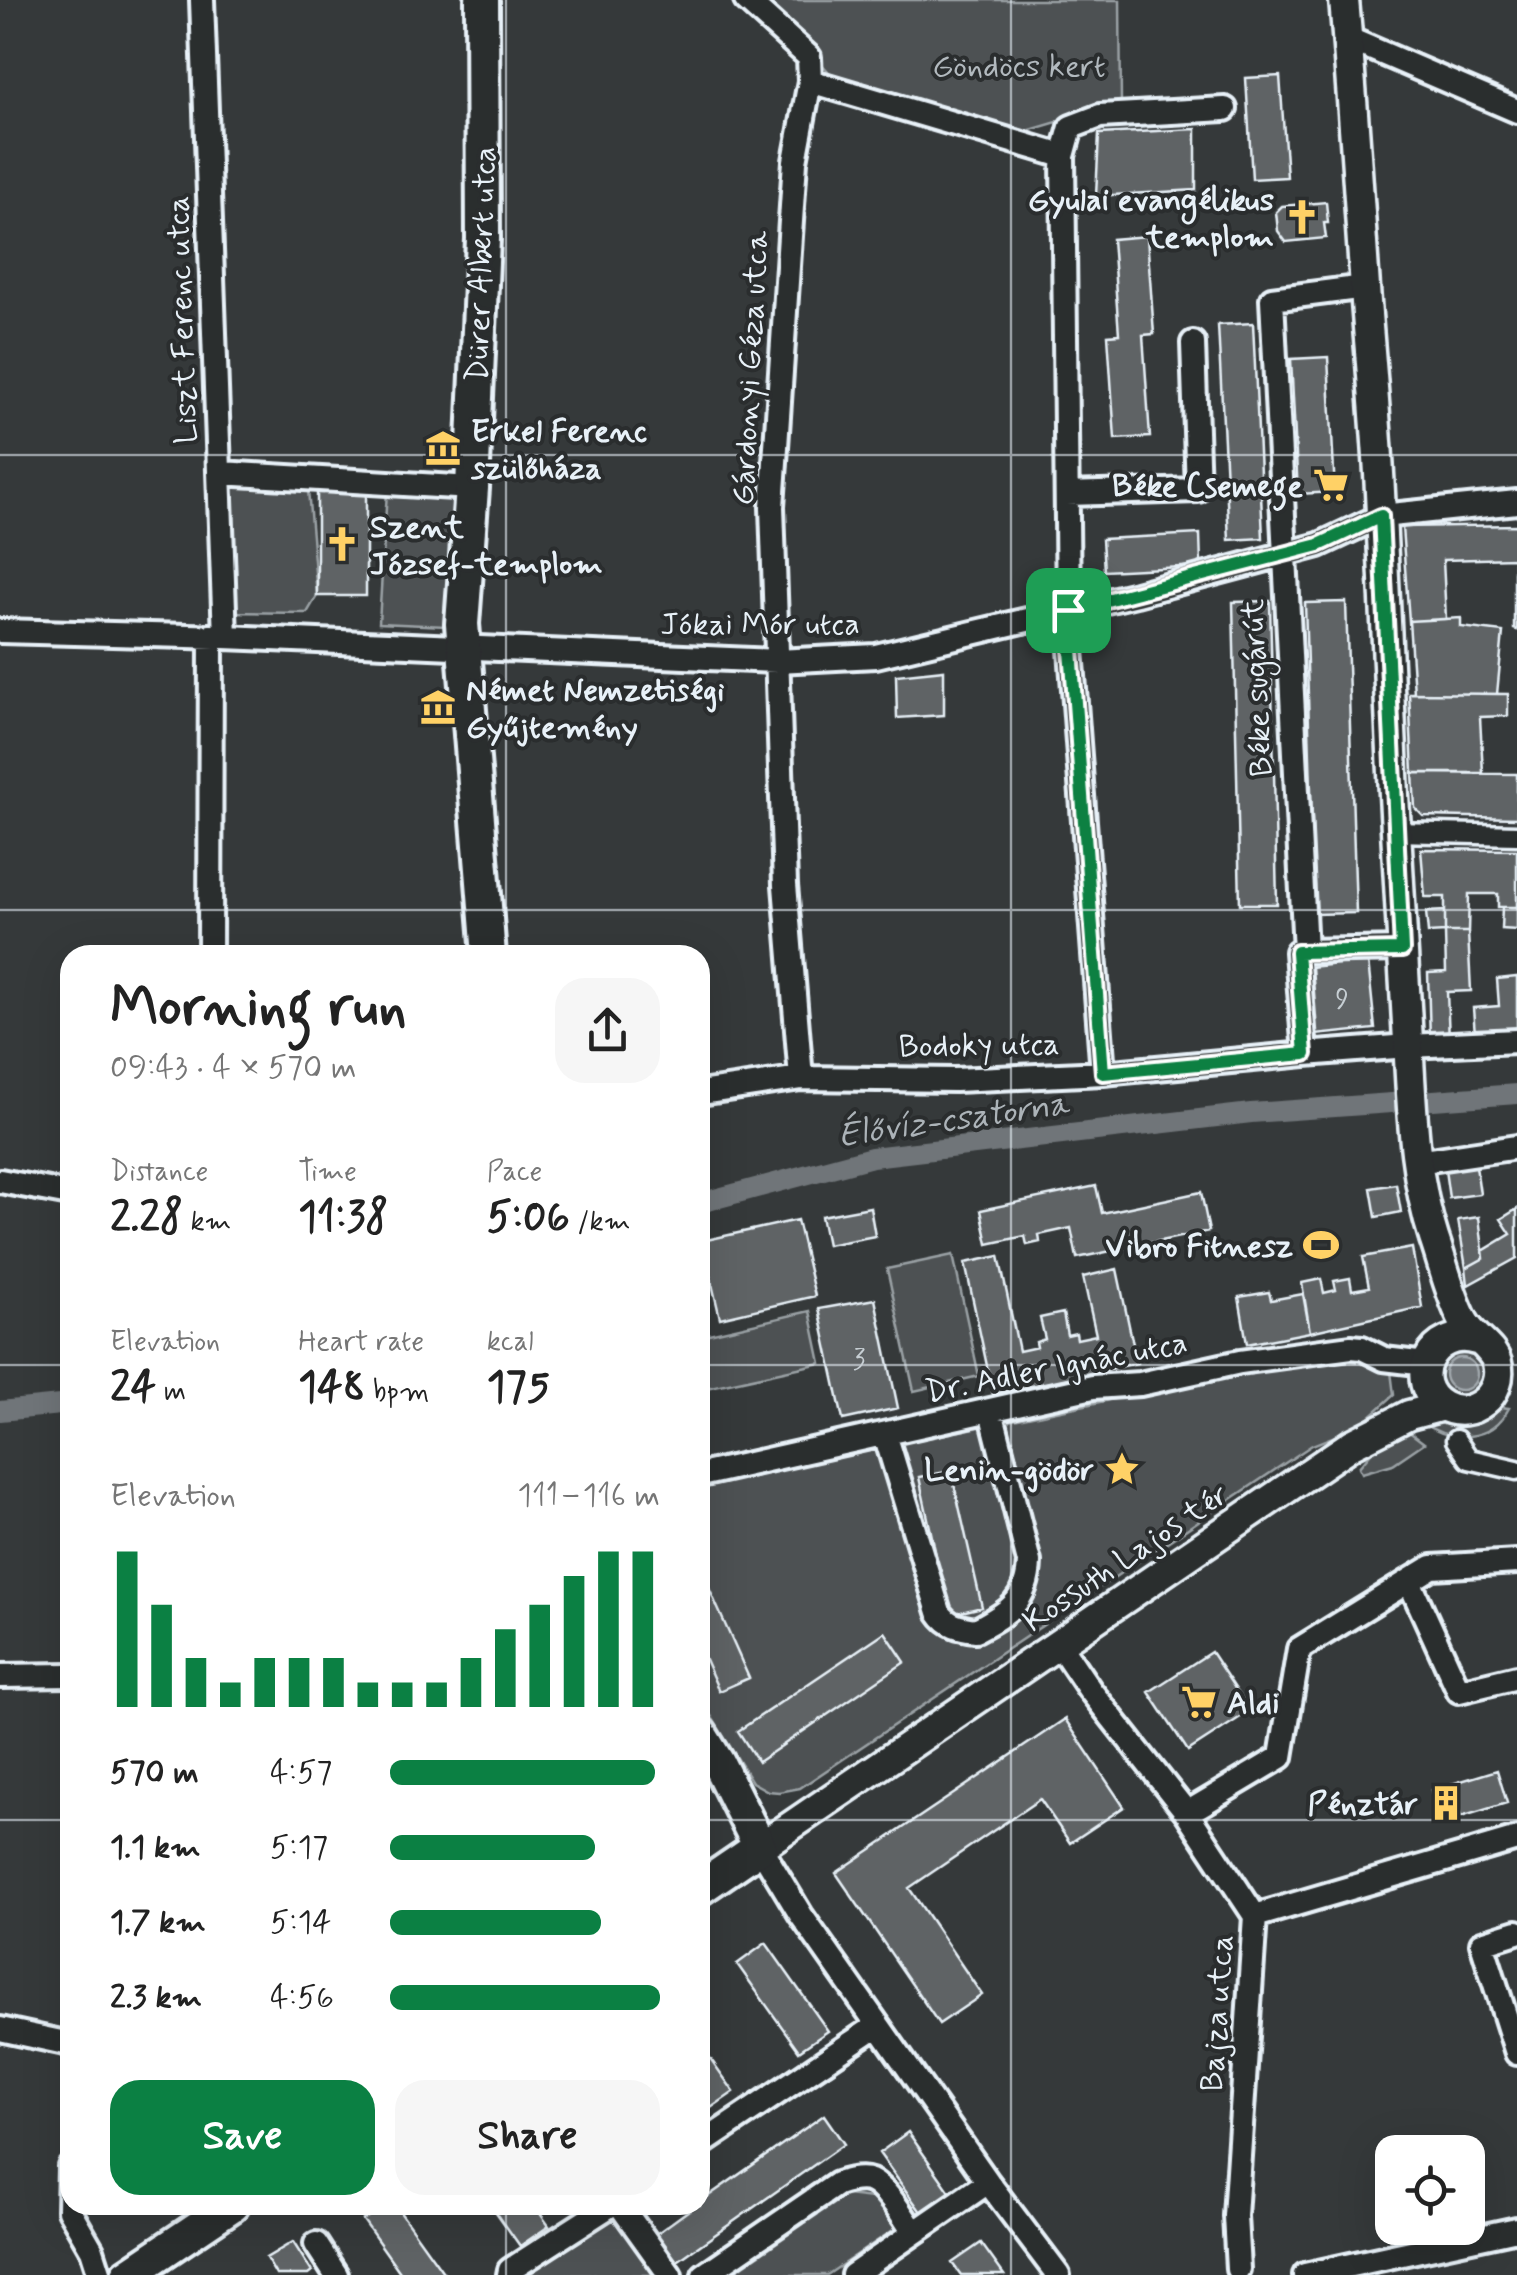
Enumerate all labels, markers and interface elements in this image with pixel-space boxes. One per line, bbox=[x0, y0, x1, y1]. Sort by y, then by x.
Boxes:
park label: Göndöcs kert bbox=[932, 46, 1106, 88]
street label: Dürer Albert utca bbox=[457, 146, 507, 382]
place label: Gyulai evangélikus templom bbox=[1028, 180, 1274, 259]
street label: Liszt Ferenc utca bbox=[158, 195, 208, 445]
church icon: Gyulai evangélikus templom bbox=[1283, 198, 1321, 236]
street label: Gárdonyi Géza utca bbox=[723, 229, 779, 507]
place label: Erkel Ferenc szülőháza bbox=[470, 411, 647, 490]
museum icon: Erkel Ferenc szülőháza bbox=[424, 429, 462, 467]
place label: Béke Csemege bbox=[1112, 466, 1303, 512]
supermarket icon: Béke Csemege bbox=[1312, 466, 1350, 504]
place label: Szent József-templom bbox=[370, 507, 603, 586]
church icon: Szent József-templom bbox=[323, 525, 361, 563]
pin bbox=[1026, 568, 1111, 653]
icon: arrive bbox=[1041, 583, 1096, 638]
street label: Béke sugárút bbox=[1232, 598, 1286, 778]
street label: Jókai Mór utca bbox=[660, 604, 860, 646]
place label: Német Nemzetiségi Gyűjtemény bbox=[466, 670, 724, 749]
museum icon: Német Nemzetiségi Gyűjtemény bbox=[419, 688, 457, 726]
text: Morning run bbox=[110, 973, 407, 1045]
button: share bbox=[555, 978, 660, 1083]
house number: 9 bbox=[1335, 982, 1349, 1019]
street label: Bodoky utca bbox=[898, 1024, 1060, 1068]
text: 09:43 · 4 × 570 m bbox=[110, 1047, 356, 1089]
water label: Élővíz-csatorna bbox=[835, 1081, 1073, 1159]
text: Distance bbox=[110, 1154, 208, 1191]
text: Time bbox=[298, 1154, 357, 1191]
text: Pace bbox=[487, 1154, 542, 1191]
text: 2.28 bbox=[110, 1191, 183, 1246]
text: 11:38 bbox=[298, 1191, 388, 1246]
text: 5:06 bbox=[487, 1191, 570, 1246]
text: km bbox=[183, 1204, 231, 1241]
text: /km bbox=[570, 1204, 630, 1241]
place label: Vibro Fitnesz bbox=[1105, 1226, 1293, 1268]
sports icon: Vibro Fitnesz bbox=[1302, 1226, 1340, 1264]
street label: Dr. Adler Ignác utca bbox=[922, 1322, 1191, 1414]
text: Elevation bbox=[110, 1324, 220, 1361]
text: Heart rate bbox=[298, 1324, 424, 1361]
text: kcal bbox=[487, 1324, 534, 1361]
house number: 3 bbox=[853, 1342, 866, 1379]
text: 24 bbox=[110, 1361, 156, 1416]
text: 148 bbox=[298, 1361, 365, 1416]
text: 175 bbox=[487, 1361, 550, 1416]
text: m bbox=[156, 1374, 186, 1411]
text: bpm bbox=[365, 1374, 429, 1411]
place label: Lenin-gödör bbox=[924, 1450, 1094, 1493]
place icon: Lenin-gödör bbox=[1103, 1450, 1141, 1488]
street label: Kossuth Lajos tér bbox=[1015, 1474, 1237, 1643]
text: Elevation bbox=[110, 1475, 236, 1517]
text: 111–116 m bbox=[518, 1475, 660, 1517]
supermarket icon: Aldi bbox=[1180, 1683, 1218, 1721]
place label: Aldi bbox=[1227, 1683, 1279, 1725]
text: 570 m bbox=[110, 1752, 199, 1794]
text: 4:57 bbox=[270, 1752, 332, 1794]
place label: Pénztár bbox=[1307, 1784, 1418, 1826]
building icon: Pénztár bbox=[1427, 1784, 1465, 1822]
text: 1.1 km bbox=[110, 1827, 201, 1869]
text: 5:17 bbox=[270, 1827, 328, 1869]
text: 1.7 km bbox=[110, 1902, 206, 1944]
text: 5:14 bbox=[270, 1902, 331, 1944]
street label: Bajza utca bbox=[1192, 1933, 1244, 2093]
text: 2.3 km bbox=[110, 1977, 202, 2019]
text: 4:56 bbox=[270, 1977, 334, 2019]
button: Save bbox=[110, 2080, 375, 2195]
button: Share bbox=[395, 2080, 660, 2195]
map controls bbox=[1375, 2135, 1485, 2245]
button: locate bbox=[1375, 2135, 1485, 2245]

